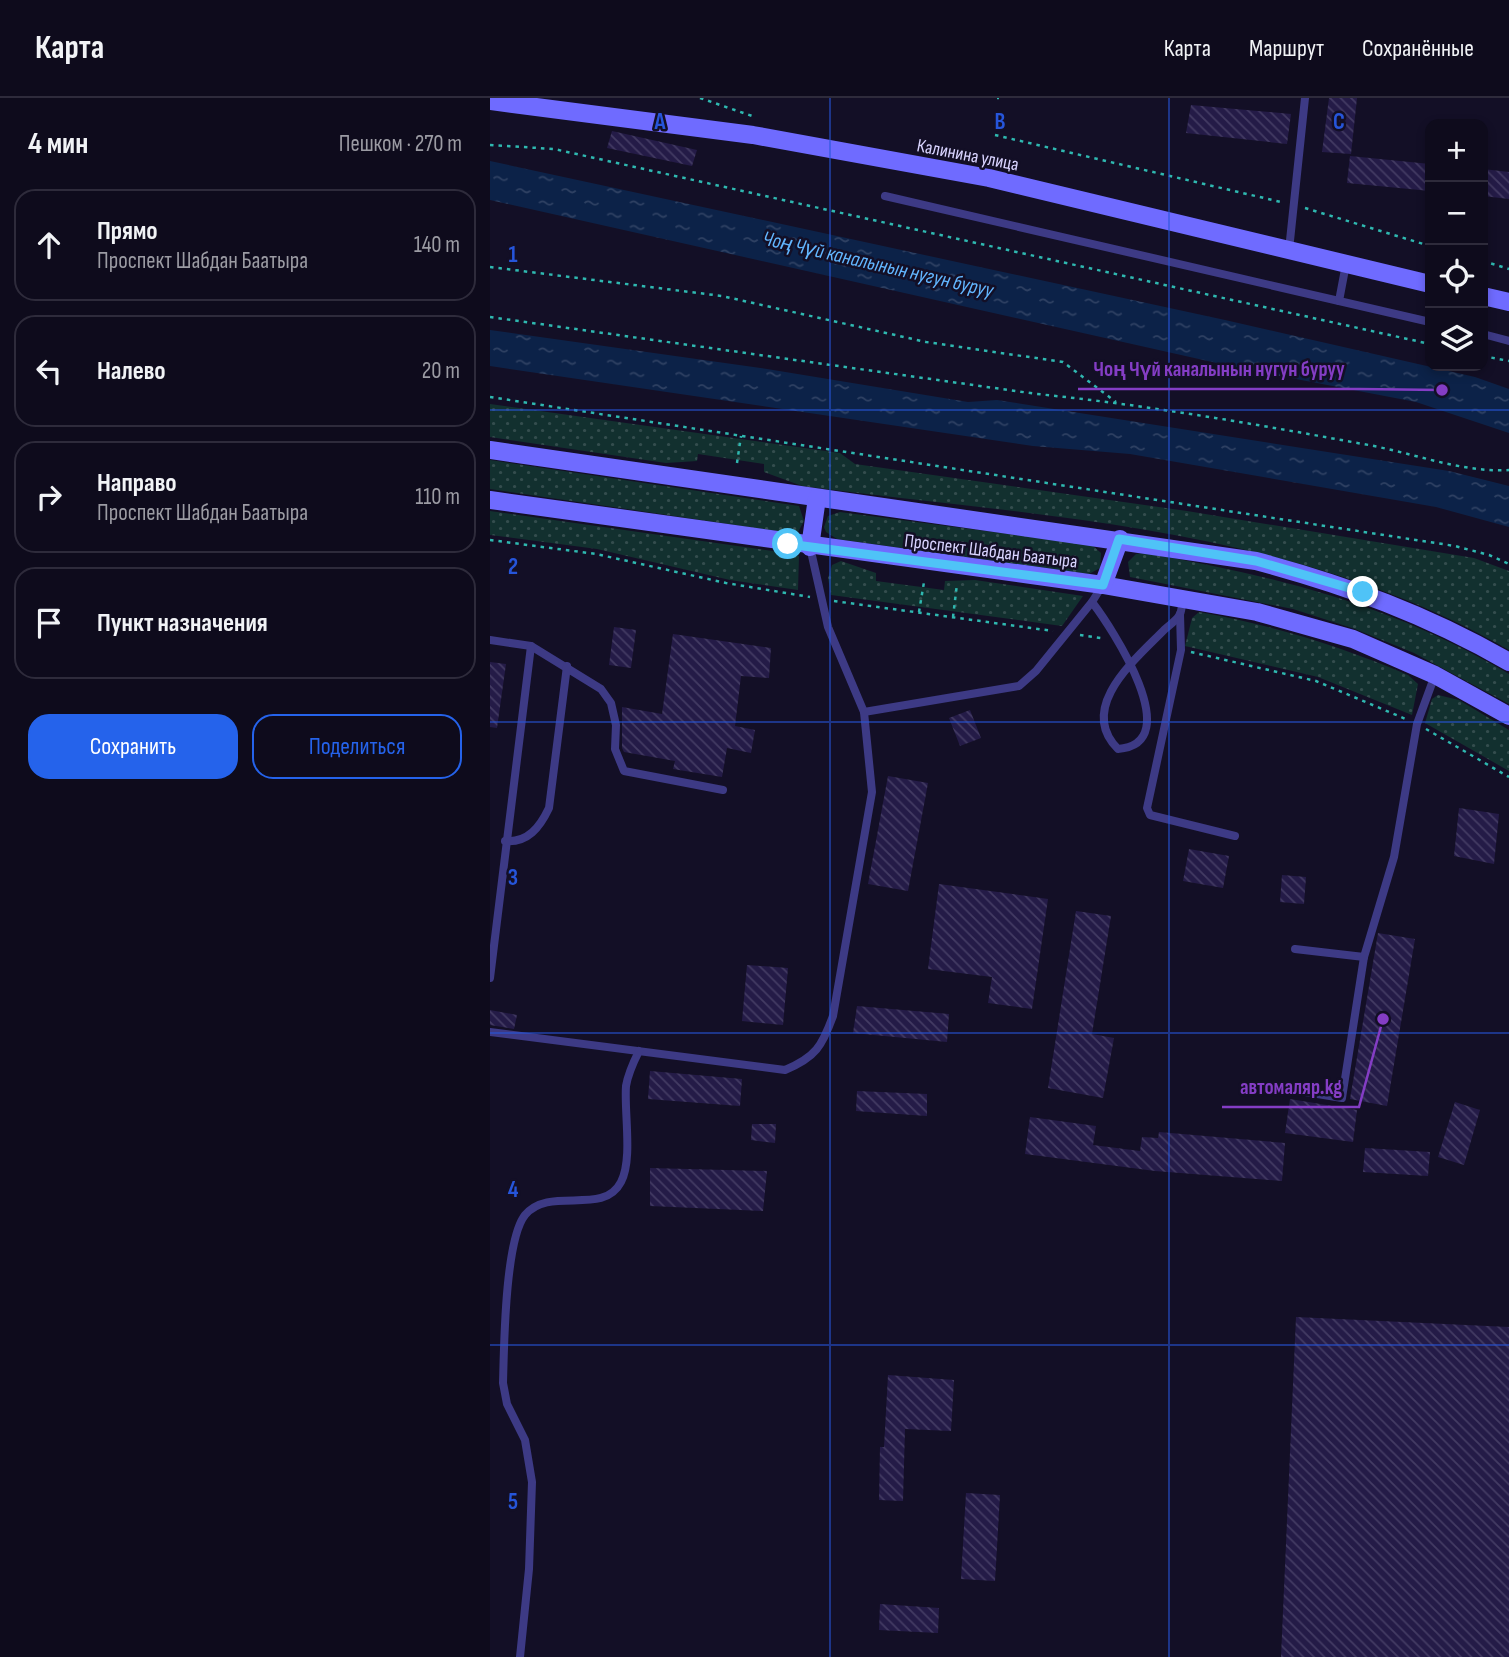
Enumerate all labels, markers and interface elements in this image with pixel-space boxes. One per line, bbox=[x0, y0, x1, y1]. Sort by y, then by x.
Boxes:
text: Карта bbox=[35, 28, 104, 68]
text: Карта bbox=[1164, 34, 1211, 63]
text: Маршрут bbox=[1249, 34, 1324, 63]
text: Сохранённые bbox=[1362, 34, 1474, 63]
text: A bbox=[654, 108, 667, 136]
text: B bbox=[995, 108, 1006, 136]
text: C bbox=[1333, 108, 1345, 136]
map controls bbox=[1425, 119, 1488, 371]
button: + bbox=[1425, 119, 1488, 182]
text: 4 мин bbox=[28, 126, 88, 162]
text: Пешком · 270 m bbox=[339, 130, 462, 158]
street label: Калинина улица bbox=[915, 134, 1021, 177]
button: − bbox=[1425, 182, 1488, 245]
text: Прямо bbox=[97, 216, 158, 247]
icon: ahead bbox=[30, 226, 68, 264]
water label: Чоң Чүй каналынын нугун буруу bbox=[760, 226, 997, 303]
text: 140 m bbox=[414, 231, 460, 259]
text: 1 bbox=[508, 241, 518, 269]
button: locate bbox=[1425, 245, 1488, 308]
text: Проспект Шабдан Баатыра bbox=[97, 247, 308, 275]
button: layers bbox=[1425, 308, 1488, 371]
callout: Чоң Чүй каналынын нугун буруу bbox=[1078, 347, 1359, 389]
icon: left bbox=[30, 352, 68, 390]
text: Налево bbox=[97, 356, 166, 387]
text: 20 m bbox=[422, 357, 460, 385]
text: Чоң Чүй каналынын нугун буруу bbox=[1093, 357, 1345, 382]
text: Направо bbox=[97, 468, 176, 499]
icon: right bbox=[30, 478, 68, 516]
text: 110 m bbox=[415, 483, 460, 511]
text: Проспект Шабдан Баатыра bbox=[97, 499, 308, 527]
route start bbox=[772, 528, 803, 559]
street label: Проспект Шабдан Баатыра bbox=[903, 529, 1079, 574]
text: 2 bbox=[508, 553, 518, 581]
route end bbox=[1347, 576, 1378, 607]
icon: arrive bbox=[30, 604, 68, 642]
text: Пункт назначения bbox=[97, 608, 268, 639]
button: Сохранить bbox=[28, 714, 238, 779]
button: Поделиться bbox=[252, 714, 462, 779]
text: 3 bbox=[508, 864, 518, 892]
callout: автомаляр.kg bbox=[1222, 1065, 1359, 1107]
text: автомаляр.kg bbox=[1240, 1075, 1342, 1100]
text: 4 bbox=[508, 1176, 519, 1204]
text: 5 bbox=[508, 1488, 518, 1516]

